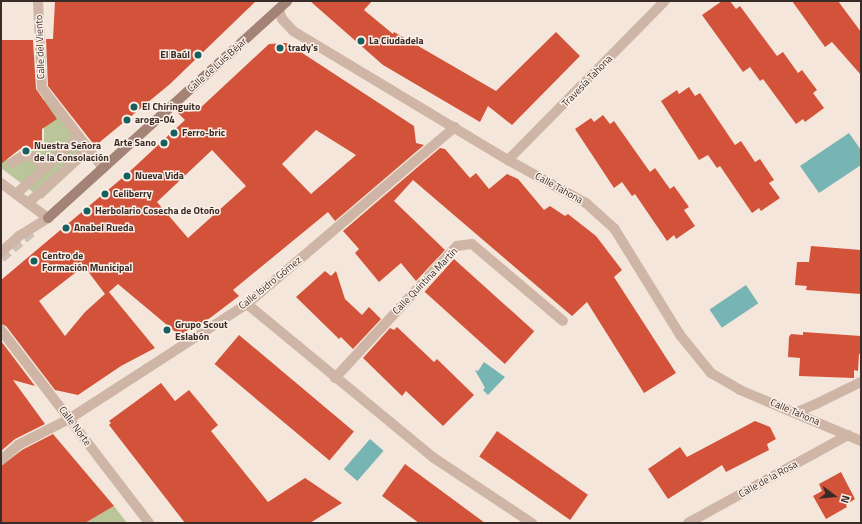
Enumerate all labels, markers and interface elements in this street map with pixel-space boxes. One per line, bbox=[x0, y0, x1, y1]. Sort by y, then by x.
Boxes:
street label: Calle del Viento bbox=[33, 15, 47, 79]
street label: Calle de Luis Béjar bbox=[185, 35, 249, 95]
place label: La Ciudadela bbox=[369, 35, 424, 47]
marker: La Ciudadela bbox=[356, 36, 366, 46]
place label: trady's bbox=[288, 42, 318, 54]
marker: trady's bbox=[275, 43, 285, 53]
place label: El Baúl bbox=[160, 49, 190, 61]
marker: El Baúl bbox=[193, 50, 203, 60]
street label: Travesía Tahona bbox=[559, 53, 615, 109]
place label: El Chiringuito bbox=[142, 101, 200, 113]
marker: El Chiringuito bbox=[129, 102, 139, 112]
place label: aroga-04 bbox=[135, 114, 175, 126]
marker: aroga-04 bbox=[122, 115, 132, 125]
place label: Ferro-bric bbox=[182, 127, 225, 139]
marker: Ferro-bric bbox=[169, 128, 179, 138]
place label: Arte Sano bbox=[114, 137, 156, 149]
marker: Arte Sano bbox=[159, 138, 169, 148]
place label: Nuestra Señora de la Consolación bbox=[34, 139, 109, 162]
marker: Nuestra Señora de la Consolación bbox=[21, 146, 31, 156]
place label: Nueva Vida bbox=[135, 170, 184, 182]
street label: Calle Tahona bbox=[533, 170, 585, 206]
marker: Nueva Vida bbox=[122, 171, 132, 181]
place label: Celiberry bbox=[113, 188, 152, 200]
marker: Celiberry bbox=[100, 189, 110, 199]
place label: Herbolario Cosecha de Otoño bbox=[95, 205, 220, 217]
marker: Herbolario Cosecha de Otoño bbox=[82, 206, 92, 216]
place label: Anabel Rueda bbox=[74, 222, 134, 234]
marker: Anabel Rueda bbox=[61, 223, 71, 233]
street label: Calle Quintina Martín bbox=[390, 245, 460, 317]
place label: Centro de Formación Municipal bbox=[42, 249, 132, 272]
street label: Calle Isidro Gómez bbox=[236, 254, 304, 312]
marker: Centro de Formación Municipal bbox=[29, 256, 39, 266]
place label: Grupo Scout Eslabón bbox=[175, 318, 228, 342]
marker: Grupo Scout Eslabón bbox=[162, 325, 172, 335]
street label: Calle Tahona bbox=[768, 396, 822, 428]
street label: Calle Norte bbox=[56, 404, 94, 448]
street label: Calle de la Rosa bbox=[736, 458, 800, 500]
north arrow bbox=[814, 476, 854, 516]
text: N bbox=[837, 493, 854, 505]

